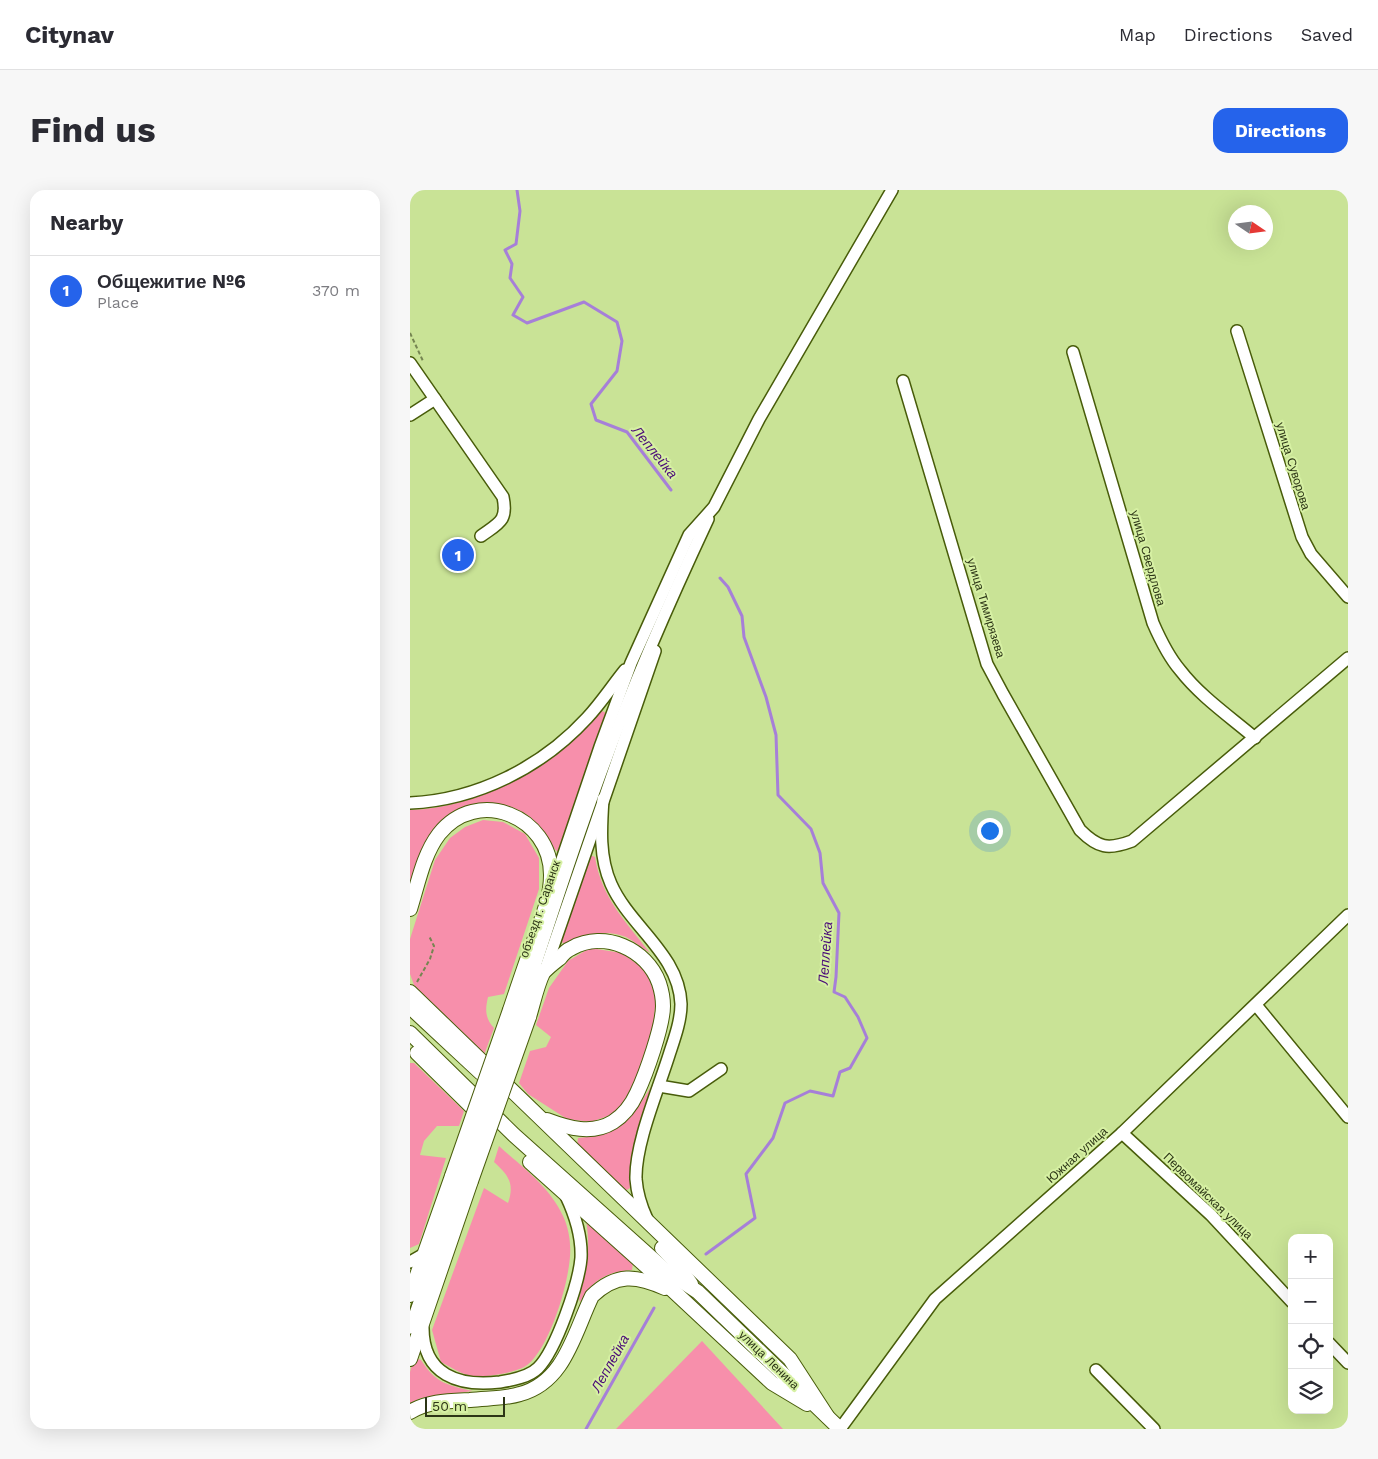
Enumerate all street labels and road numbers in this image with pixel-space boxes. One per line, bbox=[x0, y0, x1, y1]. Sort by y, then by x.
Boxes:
street label: улица Суворова bbox=[1273, 420, 1313, 512]
street label: улица Свердлова bbox=[1128, 509, 1168, 608]
street label: улица Тимирязева bbox=[964, 556, 1008, 660]
street label: объезд г. Саранск bbox=[517, 858, 563, 959]
street label: Южная улица bbox=[1044, 1124, 1111, 1186]
street label: Первомайская улица bbox=[1161, 1150, 1256, 1242]
street label: улица Ленина bbox=[736, 1328, 802, 1392]

